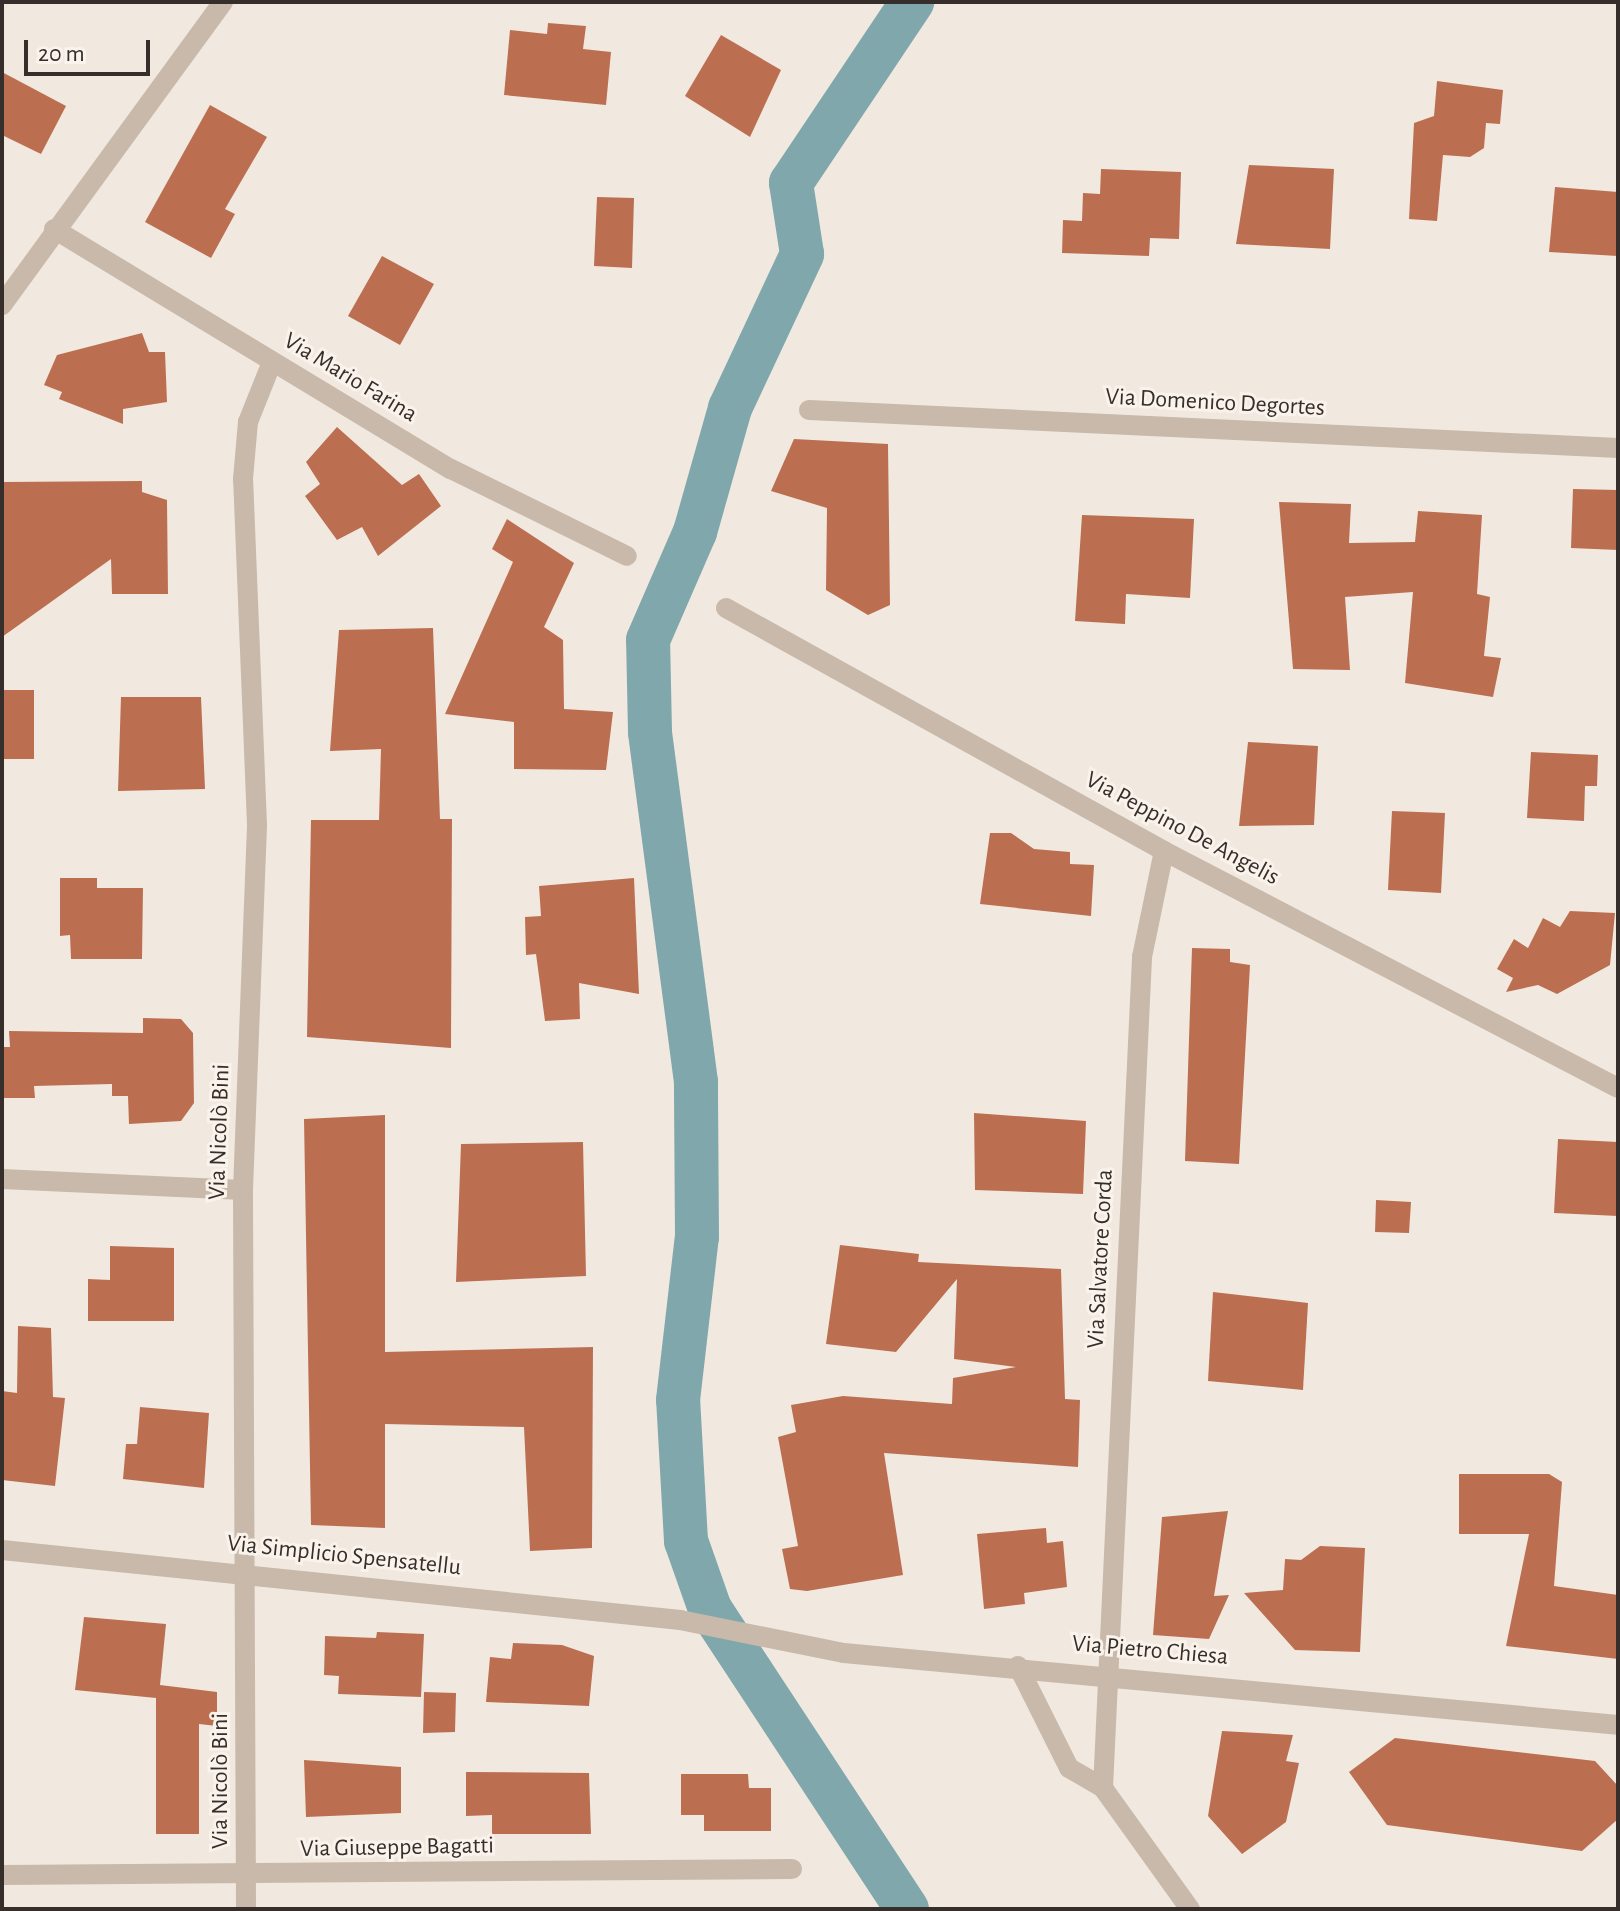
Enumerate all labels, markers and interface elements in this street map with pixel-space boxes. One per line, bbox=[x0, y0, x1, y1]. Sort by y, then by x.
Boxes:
scale bar bbox=[28, 24, 154, 74]
text: 20 m bbox=[38, 42, 85, 66]
street label: Via Mario Farina bbox=[278, 327, 422, 429]
street label: Via Domenico Degortes bbox=[1105, 383, 1325, 423]
street label: Via Peppino De Angelis bbox=[1080, 766, 1284, 892]
street label: Via Nicolò Bini bbox=[203, 1063, 237, 1201]
street label: Via Salvatore Corda bbox=[1082, 1169, 1120, 1349]
street label: Via Simplicio Spensatellu bbox=[226, 1529, 462, 1583]
street label: Via Pietro Chiesa bbox=[1071, 1630, 1229, 1672]
street label: Via Nicolò Bini bbox=[207, 1713, 235, 1849]
street label: Via Giuseppe Bagatti bbox=[300, 1832, 494, 1864]

